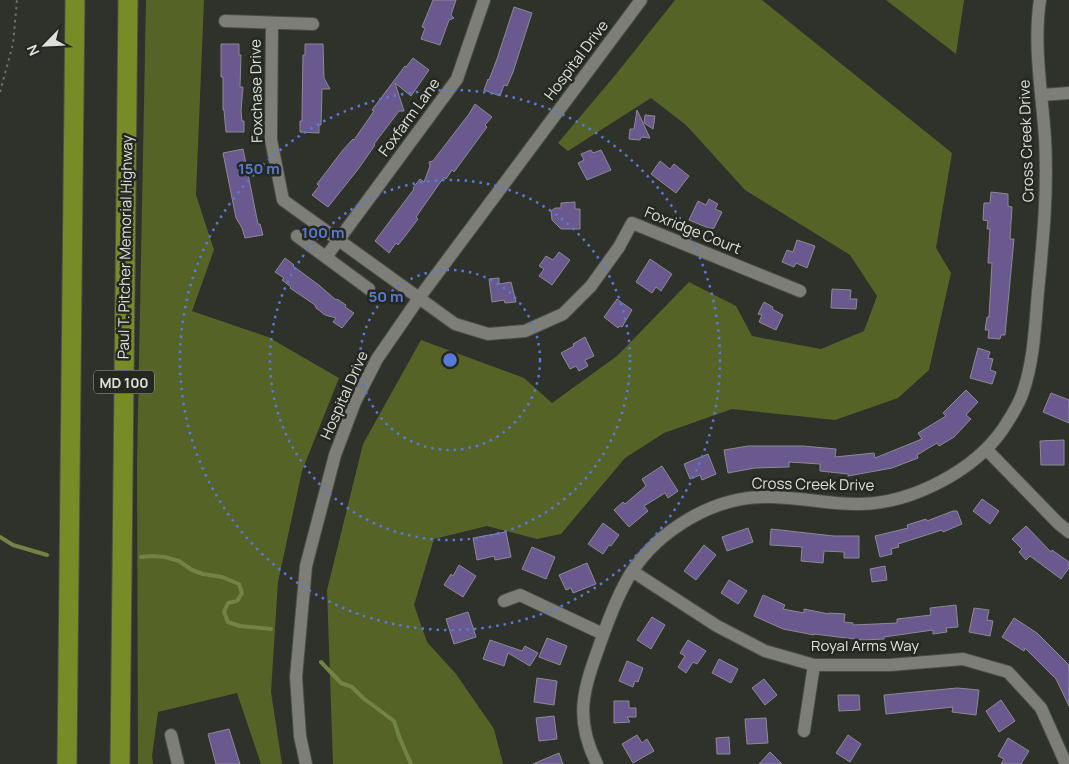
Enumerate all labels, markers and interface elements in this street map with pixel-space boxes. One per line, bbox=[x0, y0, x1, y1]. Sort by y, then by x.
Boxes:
street label: Hospital Drive bbox=[539, 15, 613, 104]
north arrow bbox=[20, 20, 70, 70]
street label: Foxchase Drive bbox=[245, 39, 267, 143]
text: N bbox=[22, 42, 43, 59]
street label: Foxfarm Lane bbox=[373, 73, 445, 160]
street label: Cross Creek Drive bbox=[1013, 79, 1039, 203]
street label: Paul T. Pitcher Memorial Highway bbox=[113, 135, 137, 359]
text: 150 m bbox=[238, 158, 280, 179]
street label: Foxridge Court bbox=[642, 201, 744, 259]
text: 100 m bbox=[302, 222, 344, 243]
text: 50 m bbox=[368, 286, 404, 307]
street label: Hospital Drive bbox=[315, 347, 373, 443]
centre of rings bbox=[441, 351, 459, 369]
road number: MD 100 bbox=[94, 371, 154, 394]
street label: Cross Creek Drive bbox=[752, 472, 875, 496]
street label: Royal Arms Way bbox=[811, 635, 919, 656]

